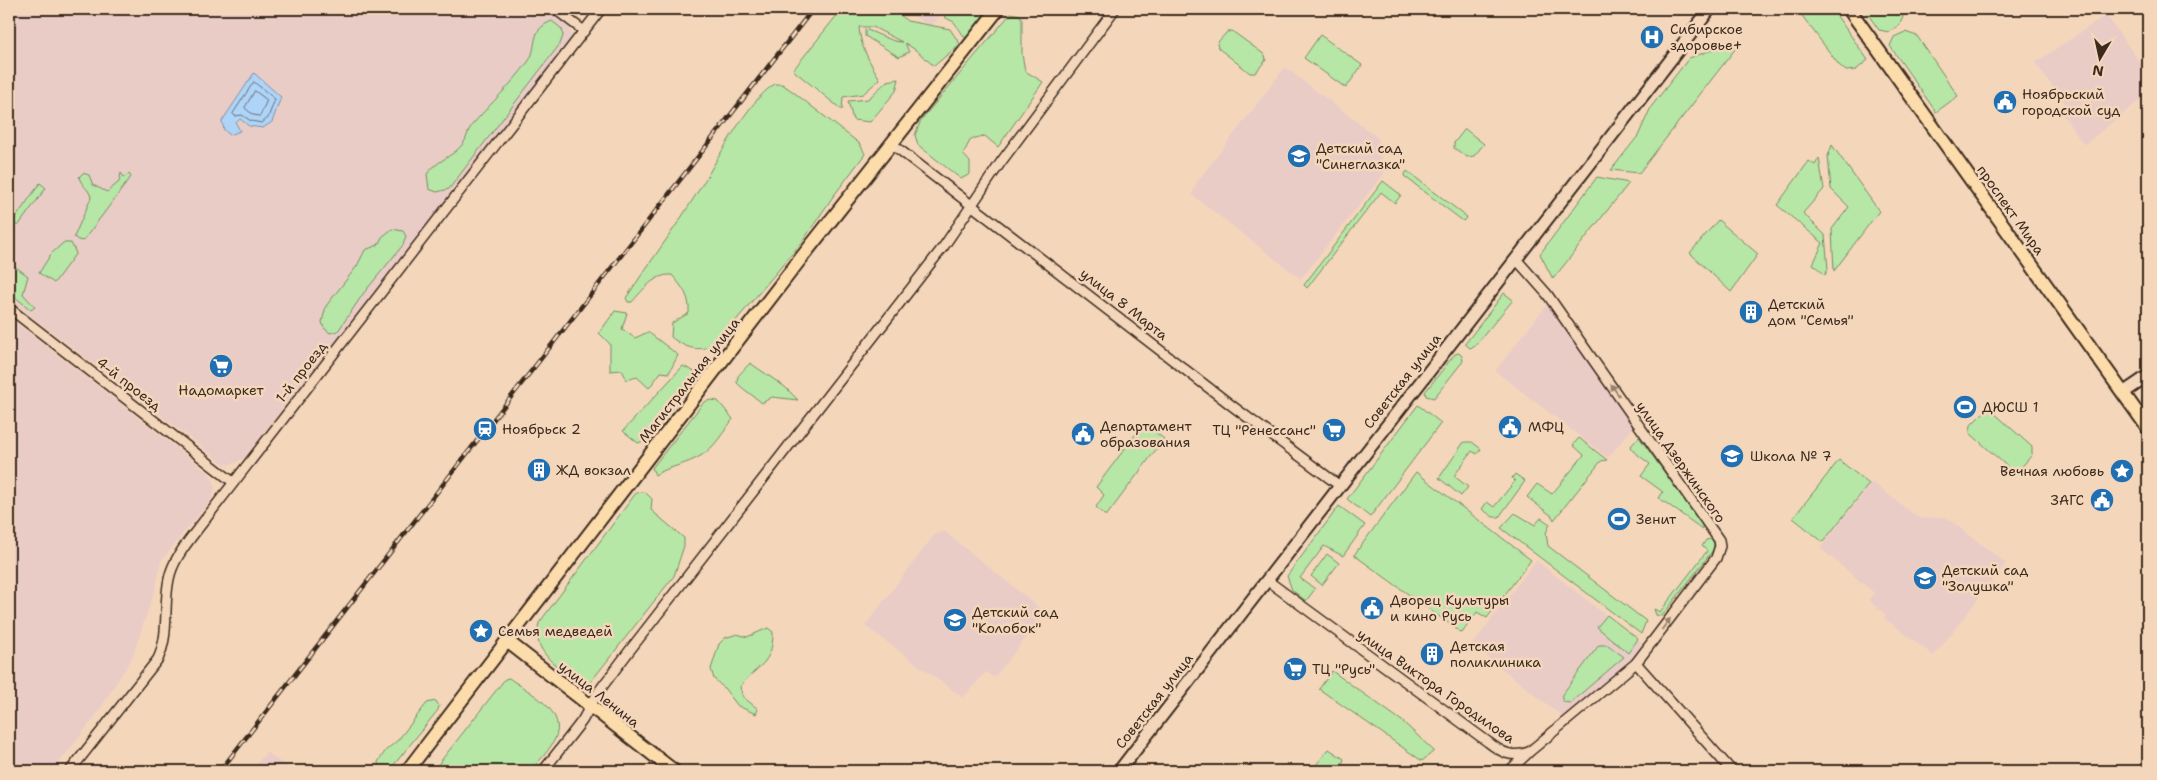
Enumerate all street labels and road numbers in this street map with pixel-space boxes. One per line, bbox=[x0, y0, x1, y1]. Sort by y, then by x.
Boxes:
street label: проспект Мира bbox=[1973, 162, 2049, 259]
street label: улица 8 Марта bbox=[1076, 264, 1172, 344]
street label: Магистральная улица bbox=[634, 314, 744, 446]
street label: Советская улица bbox=[1359, 330, 1445, 432]
street label: 1-й проезд bbox=[271, 338, 331, 406]
street label: 4-й проезд bbox=[93, 353, 165, 415]
street label: улица Дзержинского bbox=[1632, 398, 1730, 526]
street label: улица Виктора Городилова bbox=[1354, 625, 1519, 748]
street label: Советская улица bbox=[1111, 650, 1197, 752]
street label: улица Ленина bbox=[555, 657, 643, 732]

